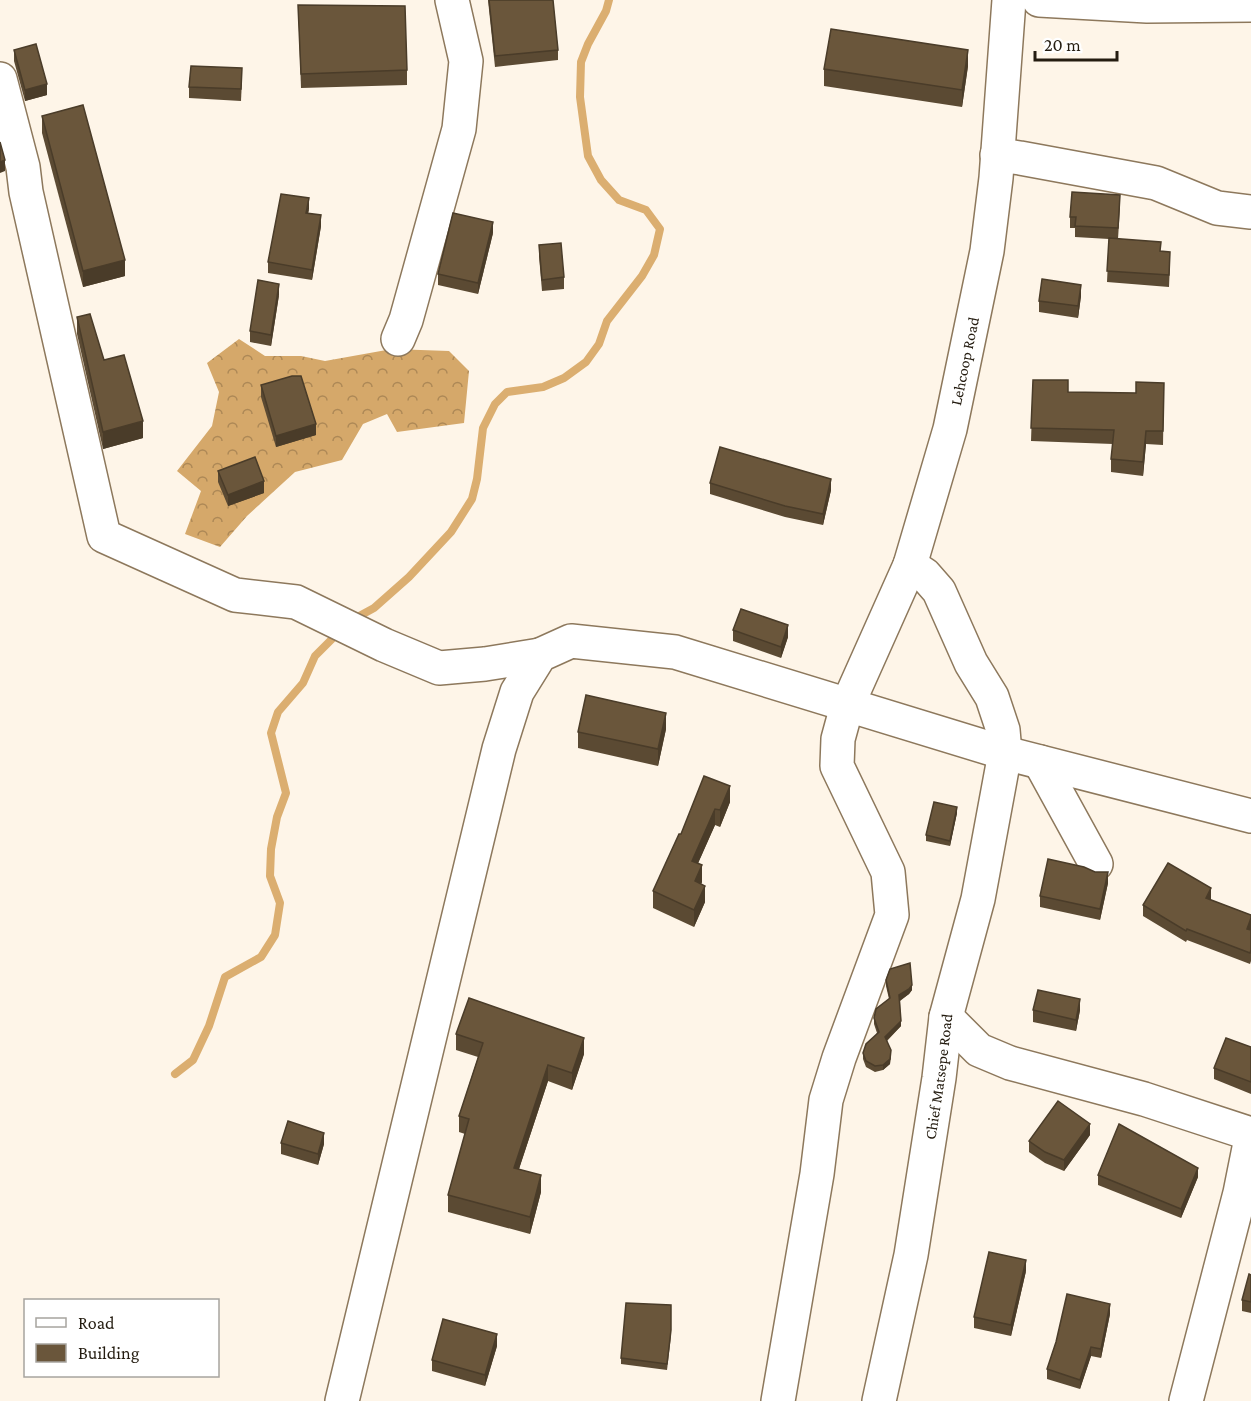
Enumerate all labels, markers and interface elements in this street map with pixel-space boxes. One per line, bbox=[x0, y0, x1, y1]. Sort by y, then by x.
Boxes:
scale bar bbox=[1035, 24, 1118, 62]
text: 20 m bbox=[1044, 35, 1081, 55]
street label: Lehcoop Road bbox=[947, 315, 982, 407]
street label: Chief Matsepe Road bbox=[921, 1012, 955, 1141]
legend bbox=[24, 1299, 219, 1377]
text: Road bbox=[78, 1313, 115, 1333]
text: Building bbox=[78, 1343, 140, 1363]

